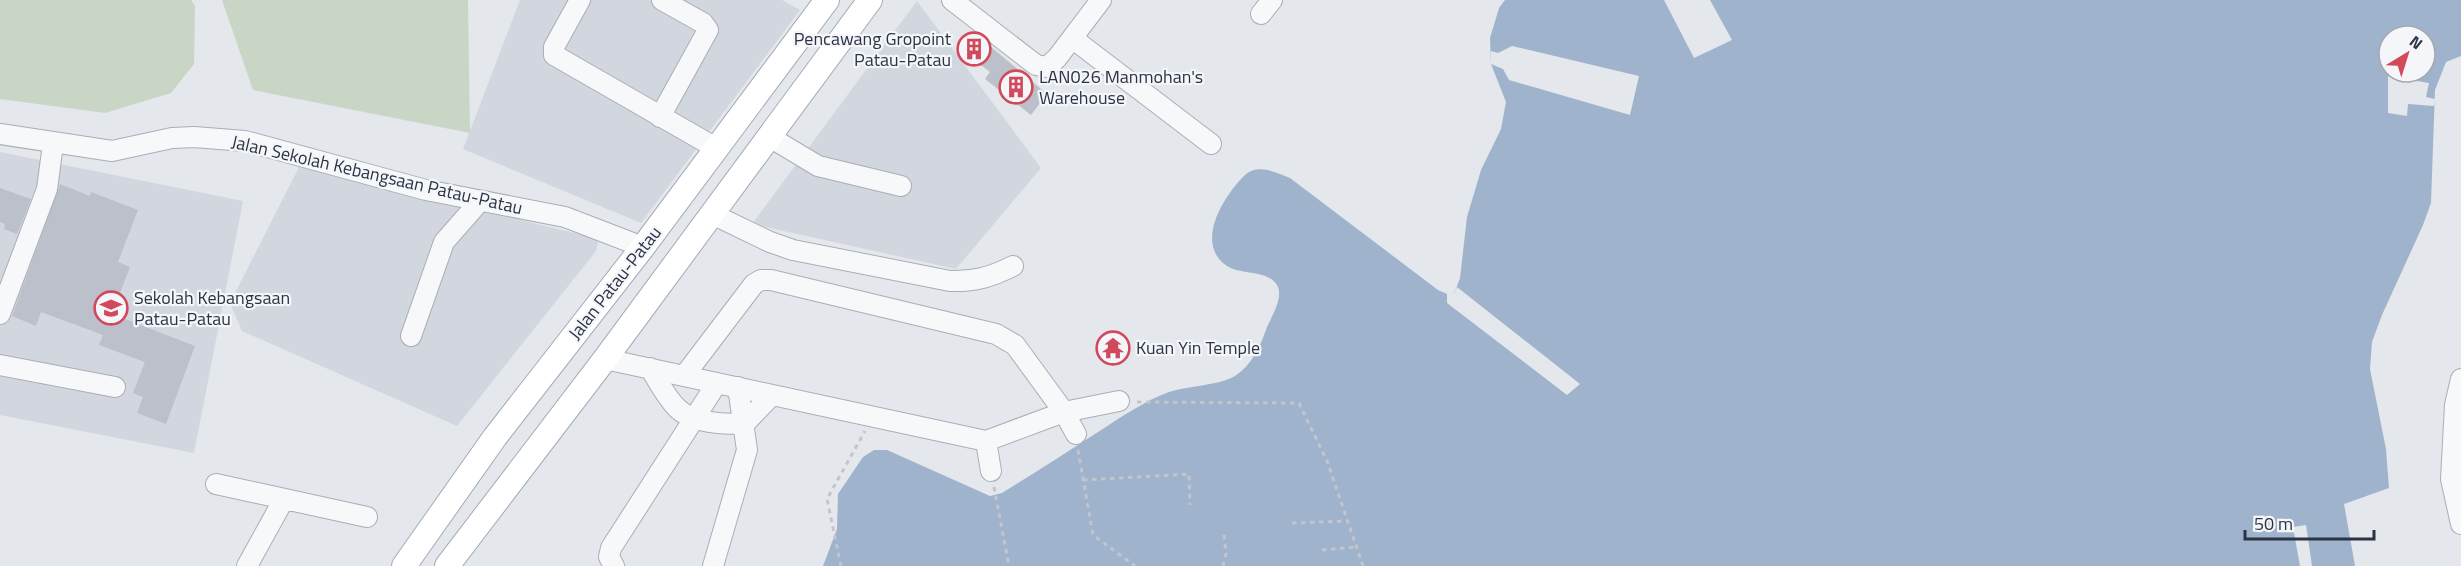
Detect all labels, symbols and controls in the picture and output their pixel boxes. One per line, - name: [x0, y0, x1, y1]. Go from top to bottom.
- north arrow: [2377, 24, 2437, 84]
- place label: Pencawang Gropoint Patau-Patau: [794, 25, 952, 73]
- text: N: [2404, 29, 2428, 55]
- building icon: Pencawang Gropoint Patau-Patau: [956, 31, 992, 67]
- place label: LAN026 Manmohan's Warehouse: [1039, 63, 1203, 111]
- building icon: LAN026 Manmohan's Warehouse: [998, 69, 1034, 105]
- street label: Jalan Sekolah Kebangsaan Patau-Patau: [229, 128, 525, 221]
- street label: Jalan Patau-Patau: [562, 220, 668, 345]
- place label: Sekolah Kebangsaan Patau-Patau: [134, 284, 290, 332]
- school or university icon: Sekolah Kebangsaan Patau-Patau: [93, 290, 129, 326]
- temple icon: Kuan Yin Temple: [1095, 330, 1131, 366]
- place label: Kuan Yin Temple: [1136, 334, 1260, 361]
- scale bar: [2245, 503, 2374, 541]
- text: 50 m: [2254, 510, 2293, 537]

